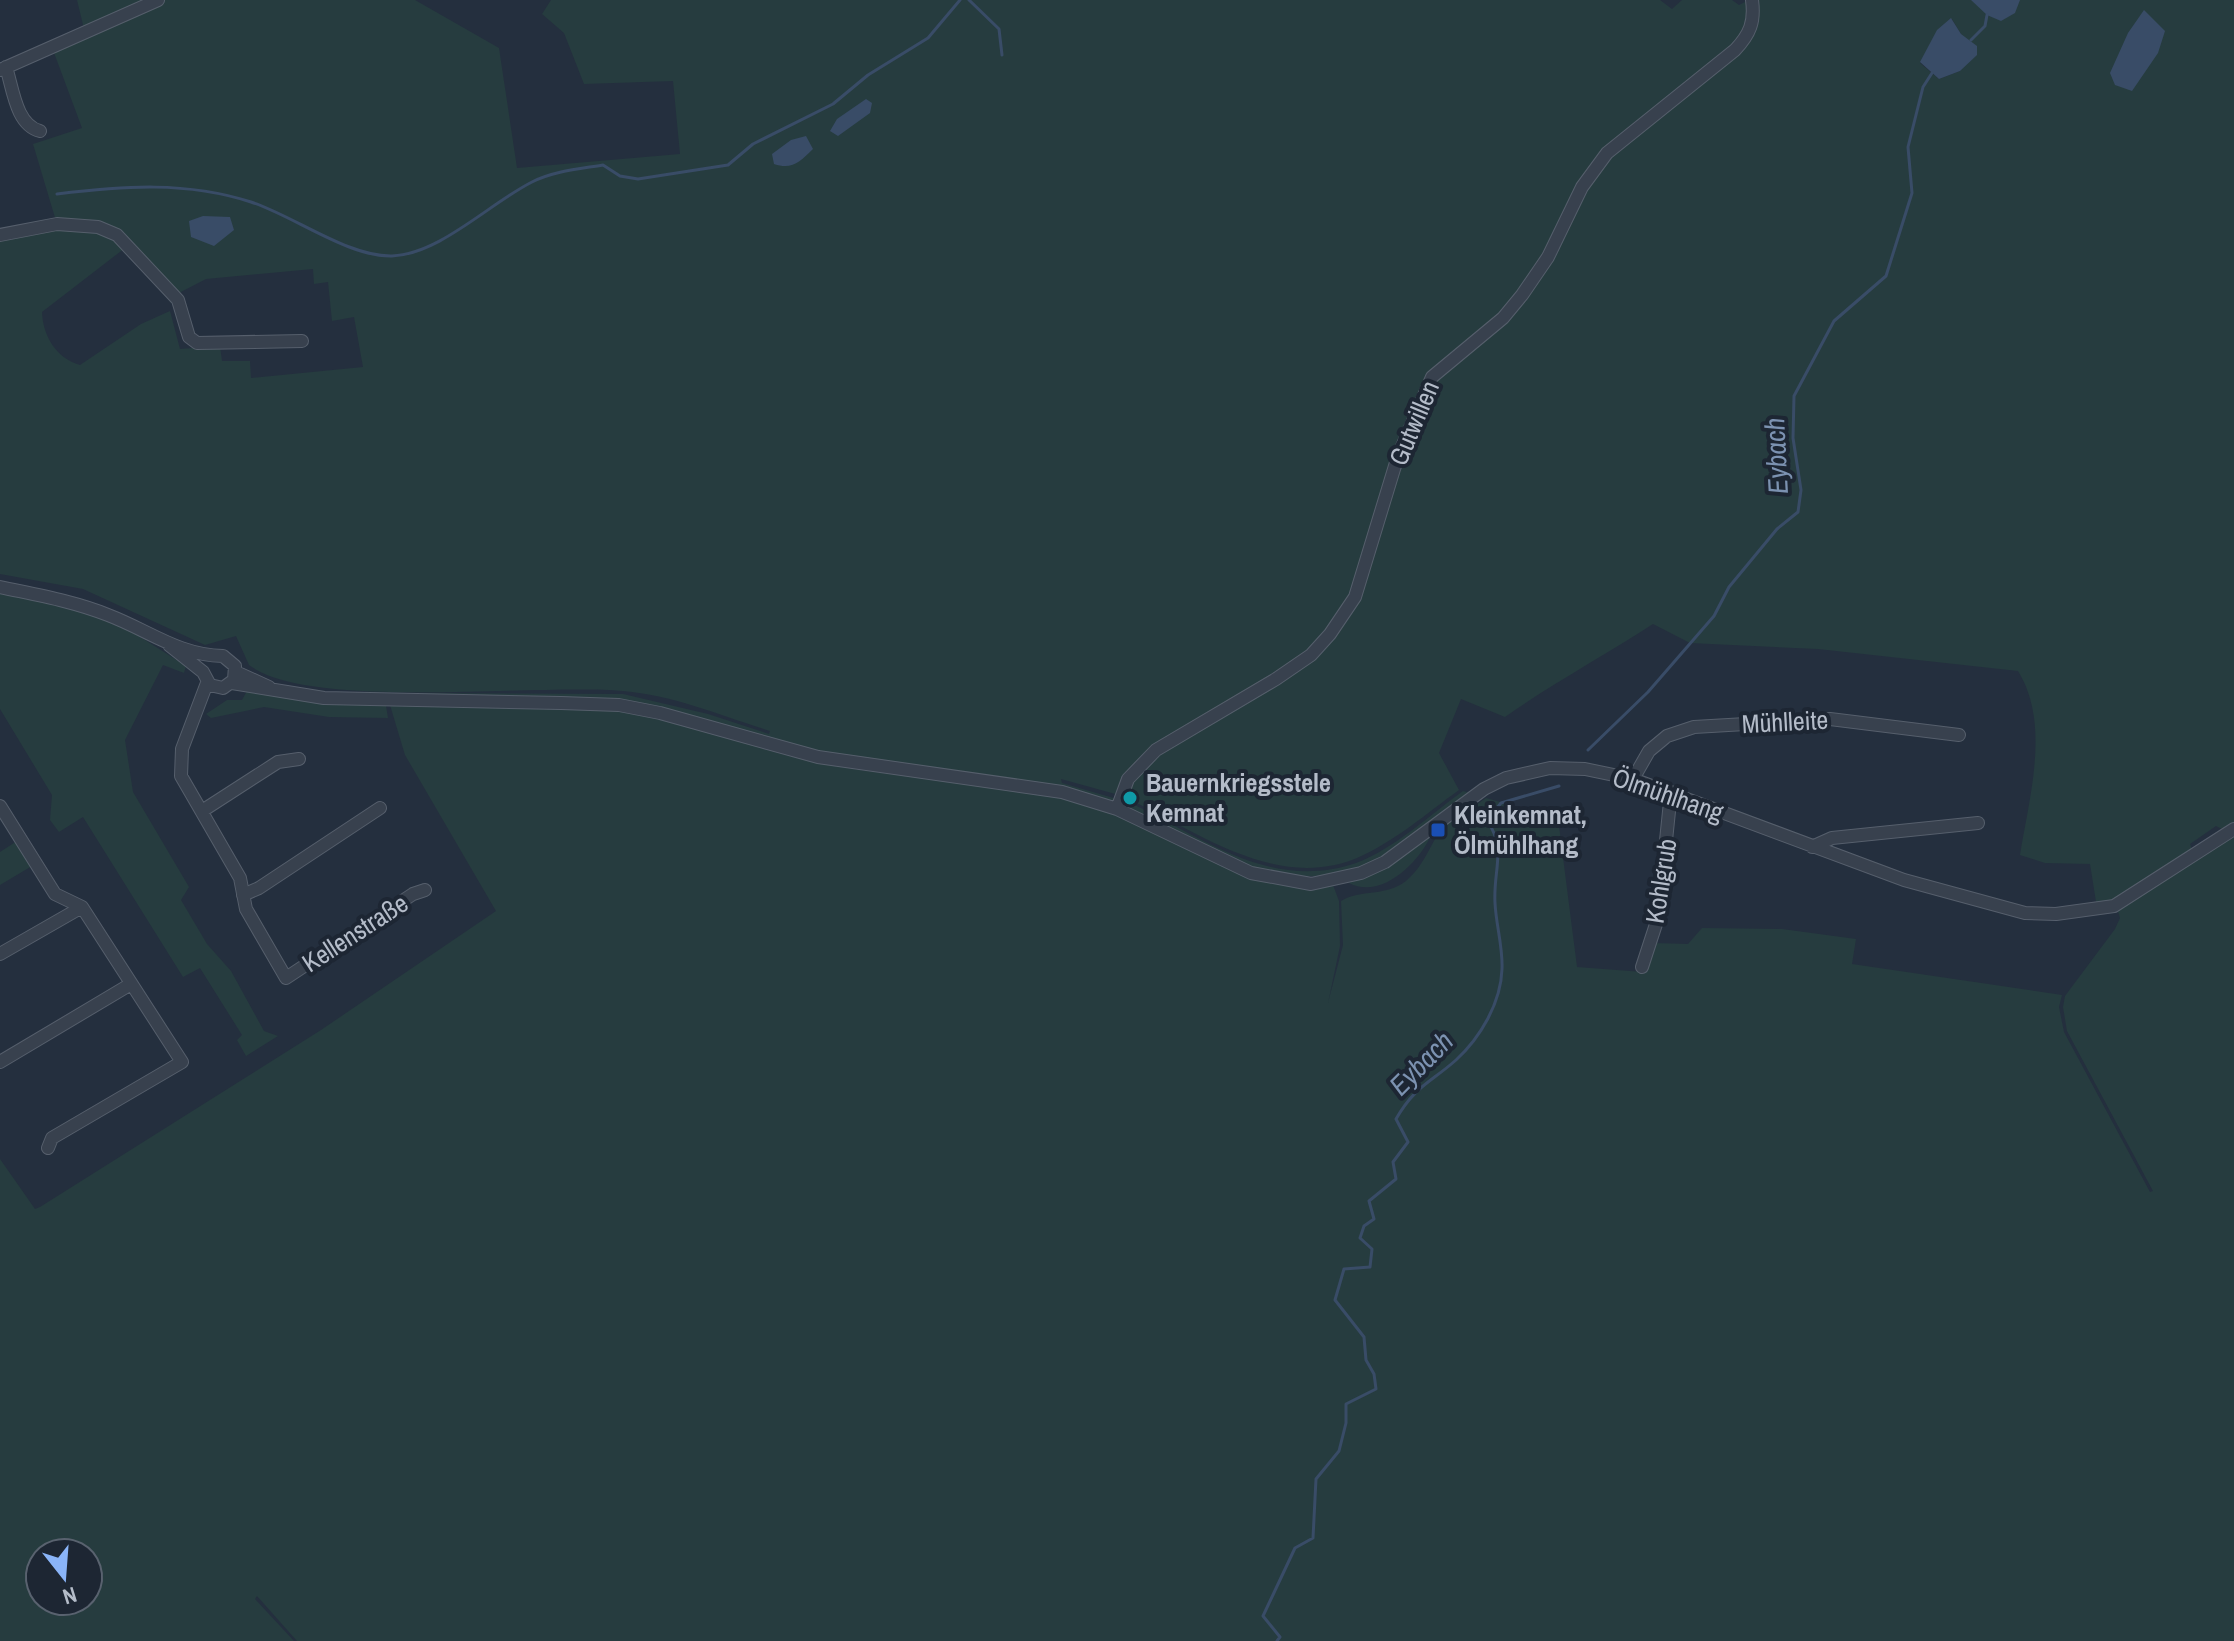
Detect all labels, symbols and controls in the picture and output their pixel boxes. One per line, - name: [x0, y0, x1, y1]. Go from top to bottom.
- street label: Gutwillen: [1380, 375, 1447, 471]
- water label: Eybach: [1755, 417, 1797, 495]
- street label: Mühlleite: [1741, 702, 1829, 741]
- street label: Ölmühlhang: [1608, 759, 1728, 830]
- place label: Bauernkriegsstele Kemnat: [1146, 765, 1331, 830]
- marker: Bauernkriegsstele Kemnat: [1121, 789, 1139, 807]
- place label: Kleinkemnat, Ölmühlhang: [1454, 797, 1587, 862]
- marker: Kleinkemnat, Ölmühlhang: [1429, 821, 1447, 839]
- street label: Kohlgrub: [1637, 836, 1684, 926]
- street label: Kellenstraße: [295, 885, 414, 980]
- water label: Eybach: [1380, 1022, 1462, 1104]
- north arrow: [24, 1537, 104, 1617]
- text: N: [59, 1580, 80, 1612]

